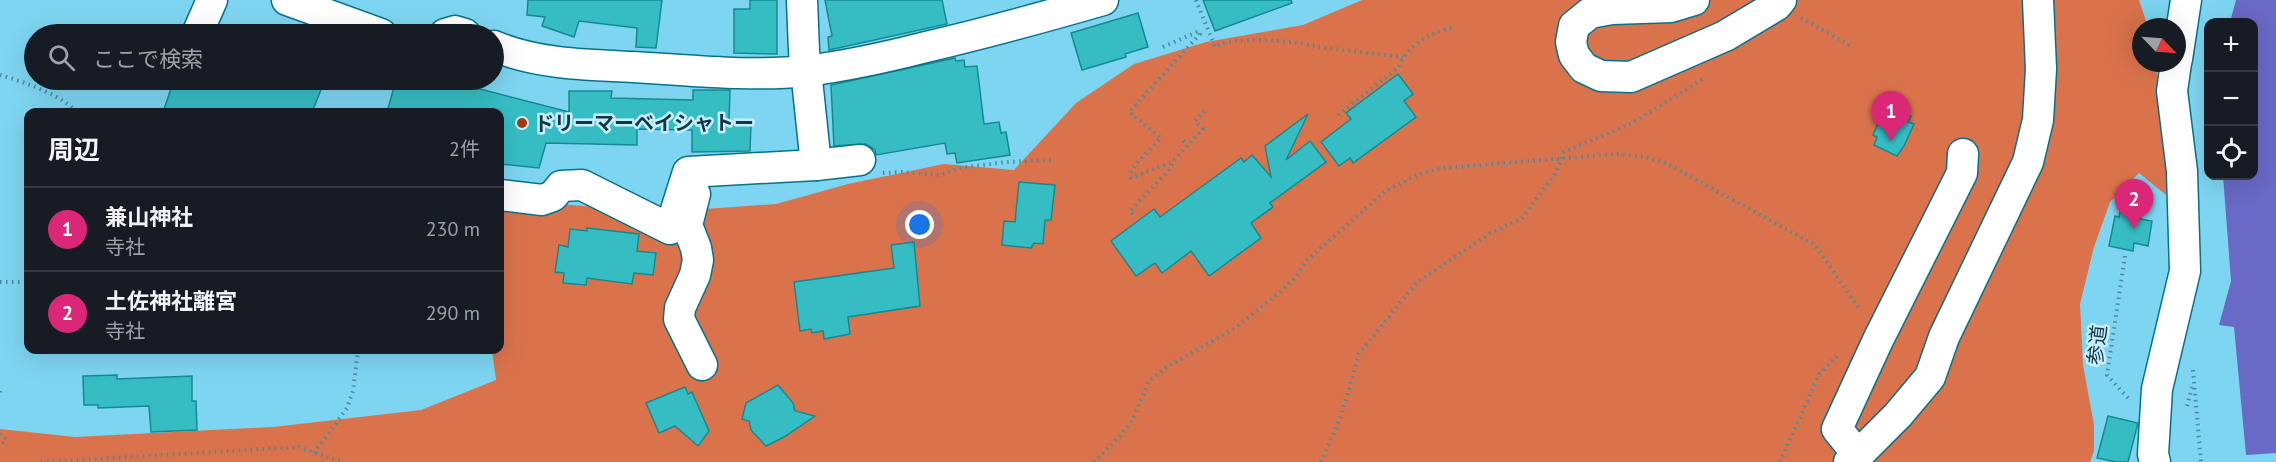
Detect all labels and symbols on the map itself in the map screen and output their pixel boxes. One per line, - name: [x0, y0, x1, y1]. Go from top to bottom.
- north arrow: [2132, 18, 2186, 72]
- pin: 1: [1872, 92, 1910, 141]
- place label: ドリーマーベイシャトー: [534, 110, 754, 136]
- marker: ドリーマーベイシャトー: [515, 116, 529, 130]
- pin: 2: [2114, 180, 2154, 229]
- your location: [905, 210, 934, 239]
- street label: 参道: [2082, 324, 2112, 366]

